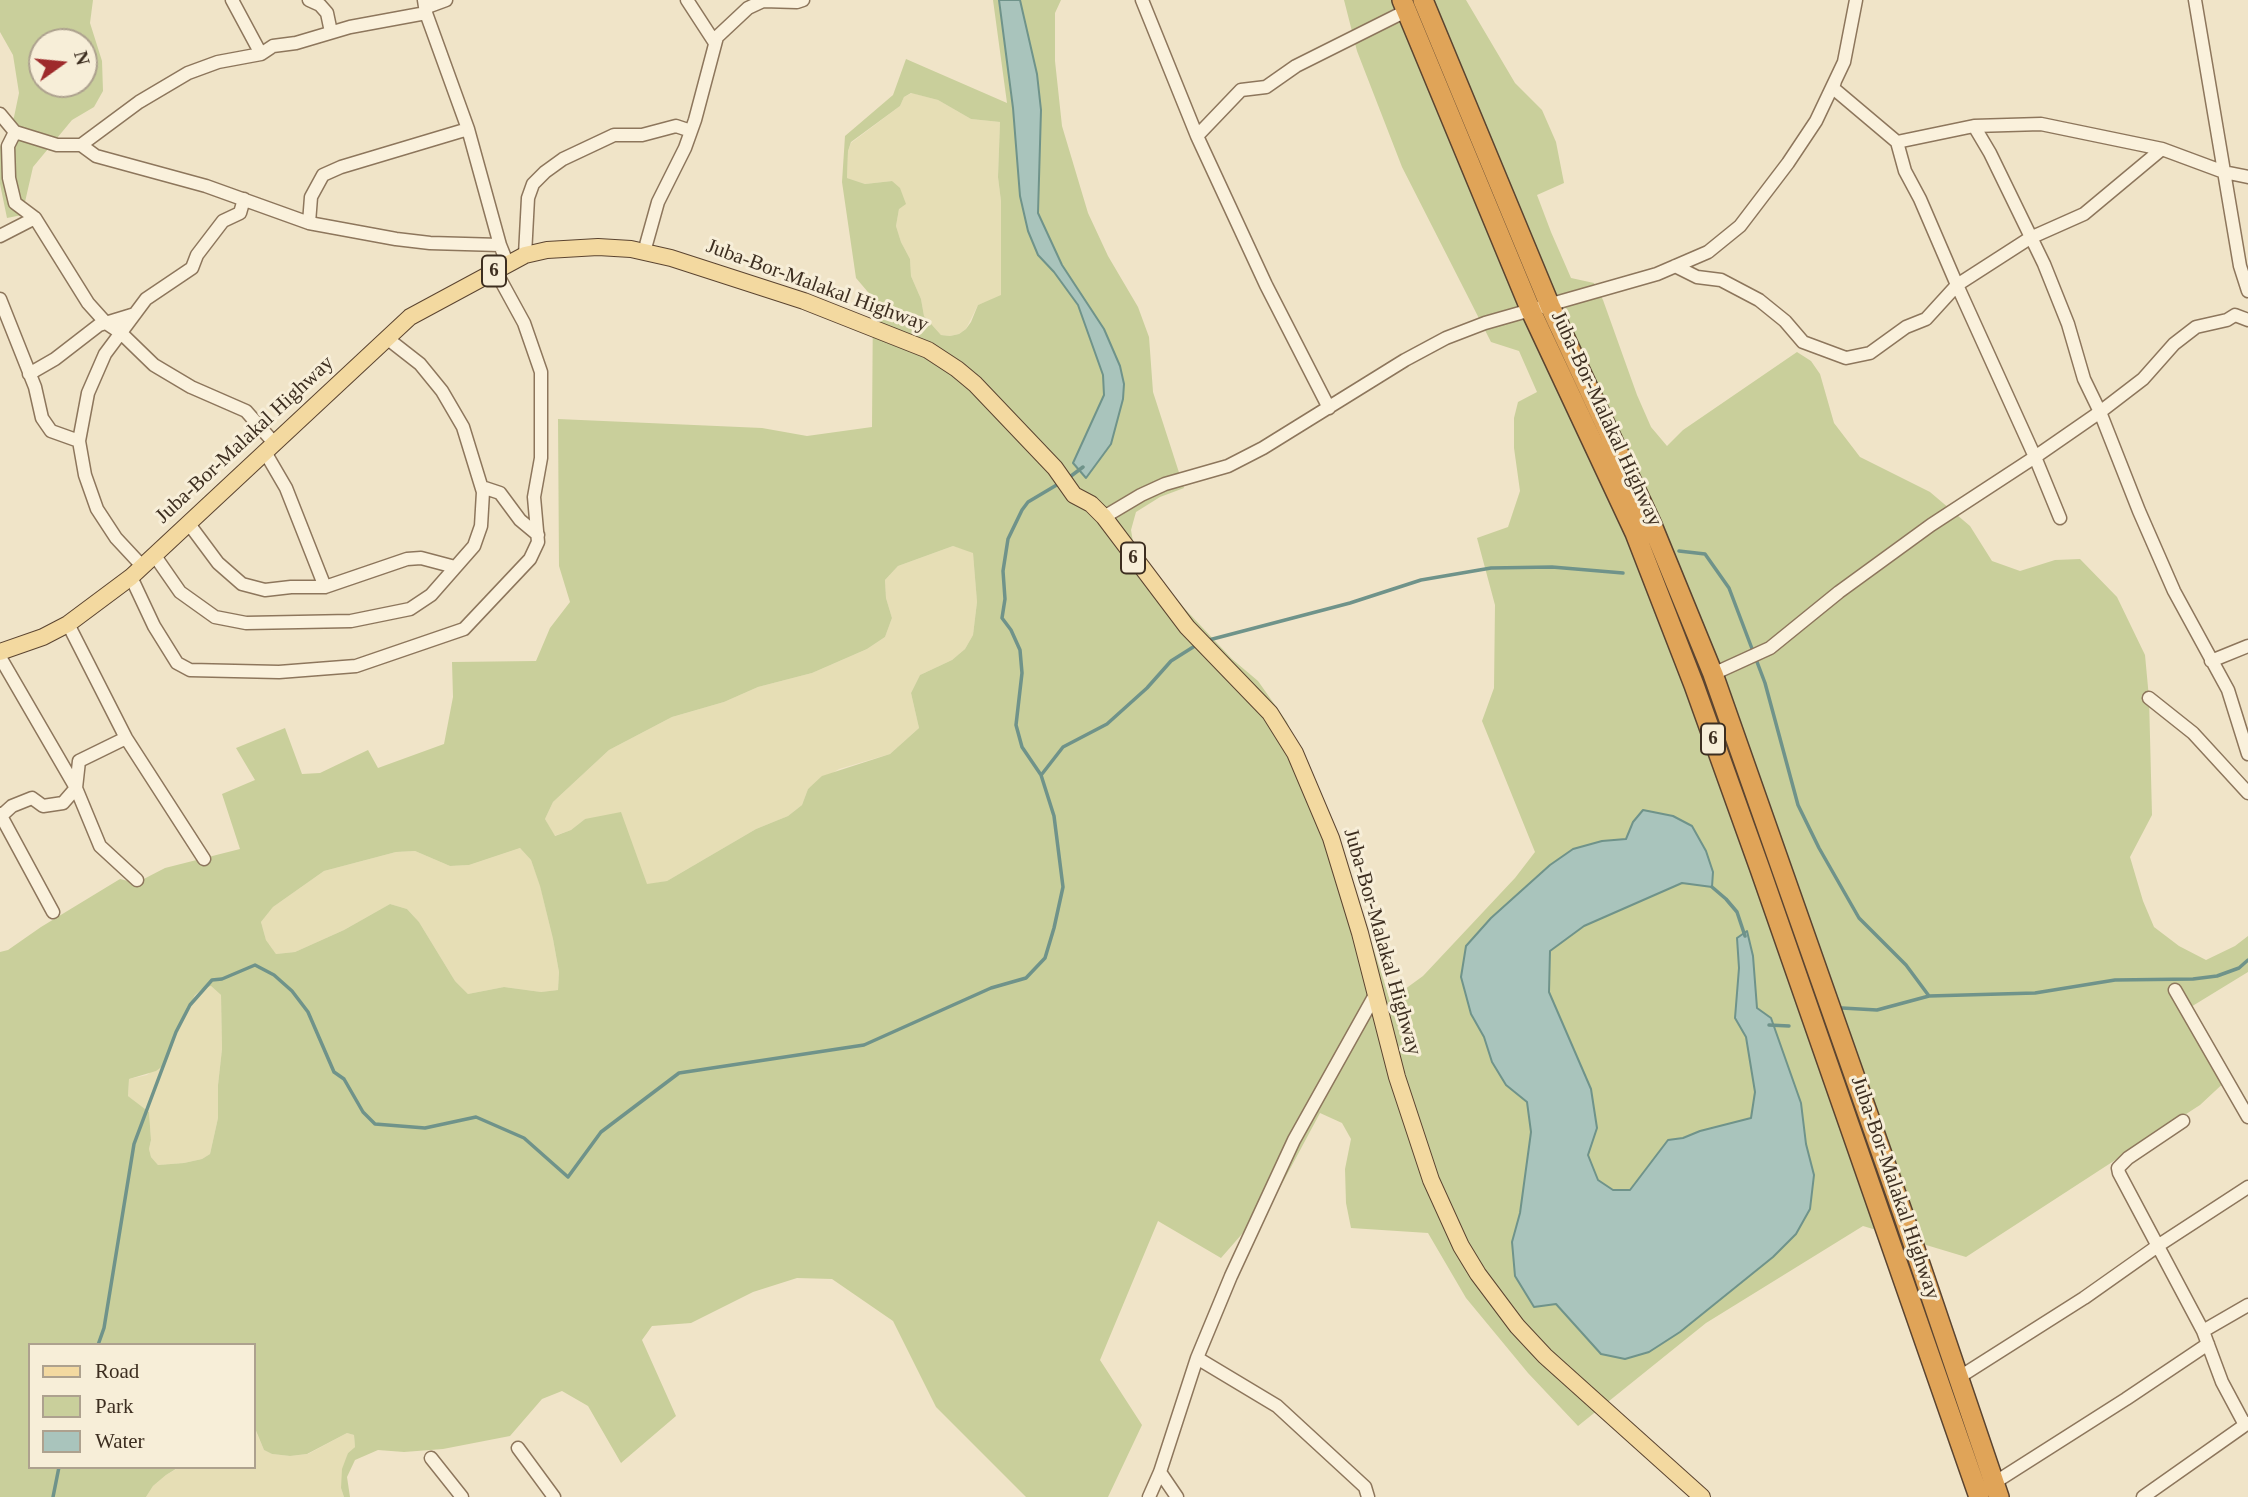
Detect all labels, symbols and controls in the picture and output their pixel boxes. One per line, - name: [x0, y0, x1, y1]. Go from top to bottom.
- north arrow: [28, 28, 98, 98]
- text: N: [70, 49, 94, 67]
- street label: Juba-Bor-Malakal Highway: [702, 234, 932, 338]
- road number: 6: [482, 256, 506, 286]
- street label: Juba-Bor-Malakal Highway: [1545, 307, 1667, 531]
- street label: Juba-Bor-Malakal Highway: [151, 351, 339, 529]
- road number: 6: [1121, 542, 1145, 573]
- road number: 6: [1701, 724, 1725, 754]
- street label: Juba-Bor-Malakal Highway: [1338, 826, 1426, 1058]
- street label: Juba-Bor-Malakal Highway: [1845, 1073, 1945, 1303]
- legend: [28, 1343, 256, 1469]
- text: Road: [95, 1359, 139, 1383]
- text: Park: [95, 1394, 134, 1418]
- text: Water: [95, 1429, 145, 1453]

